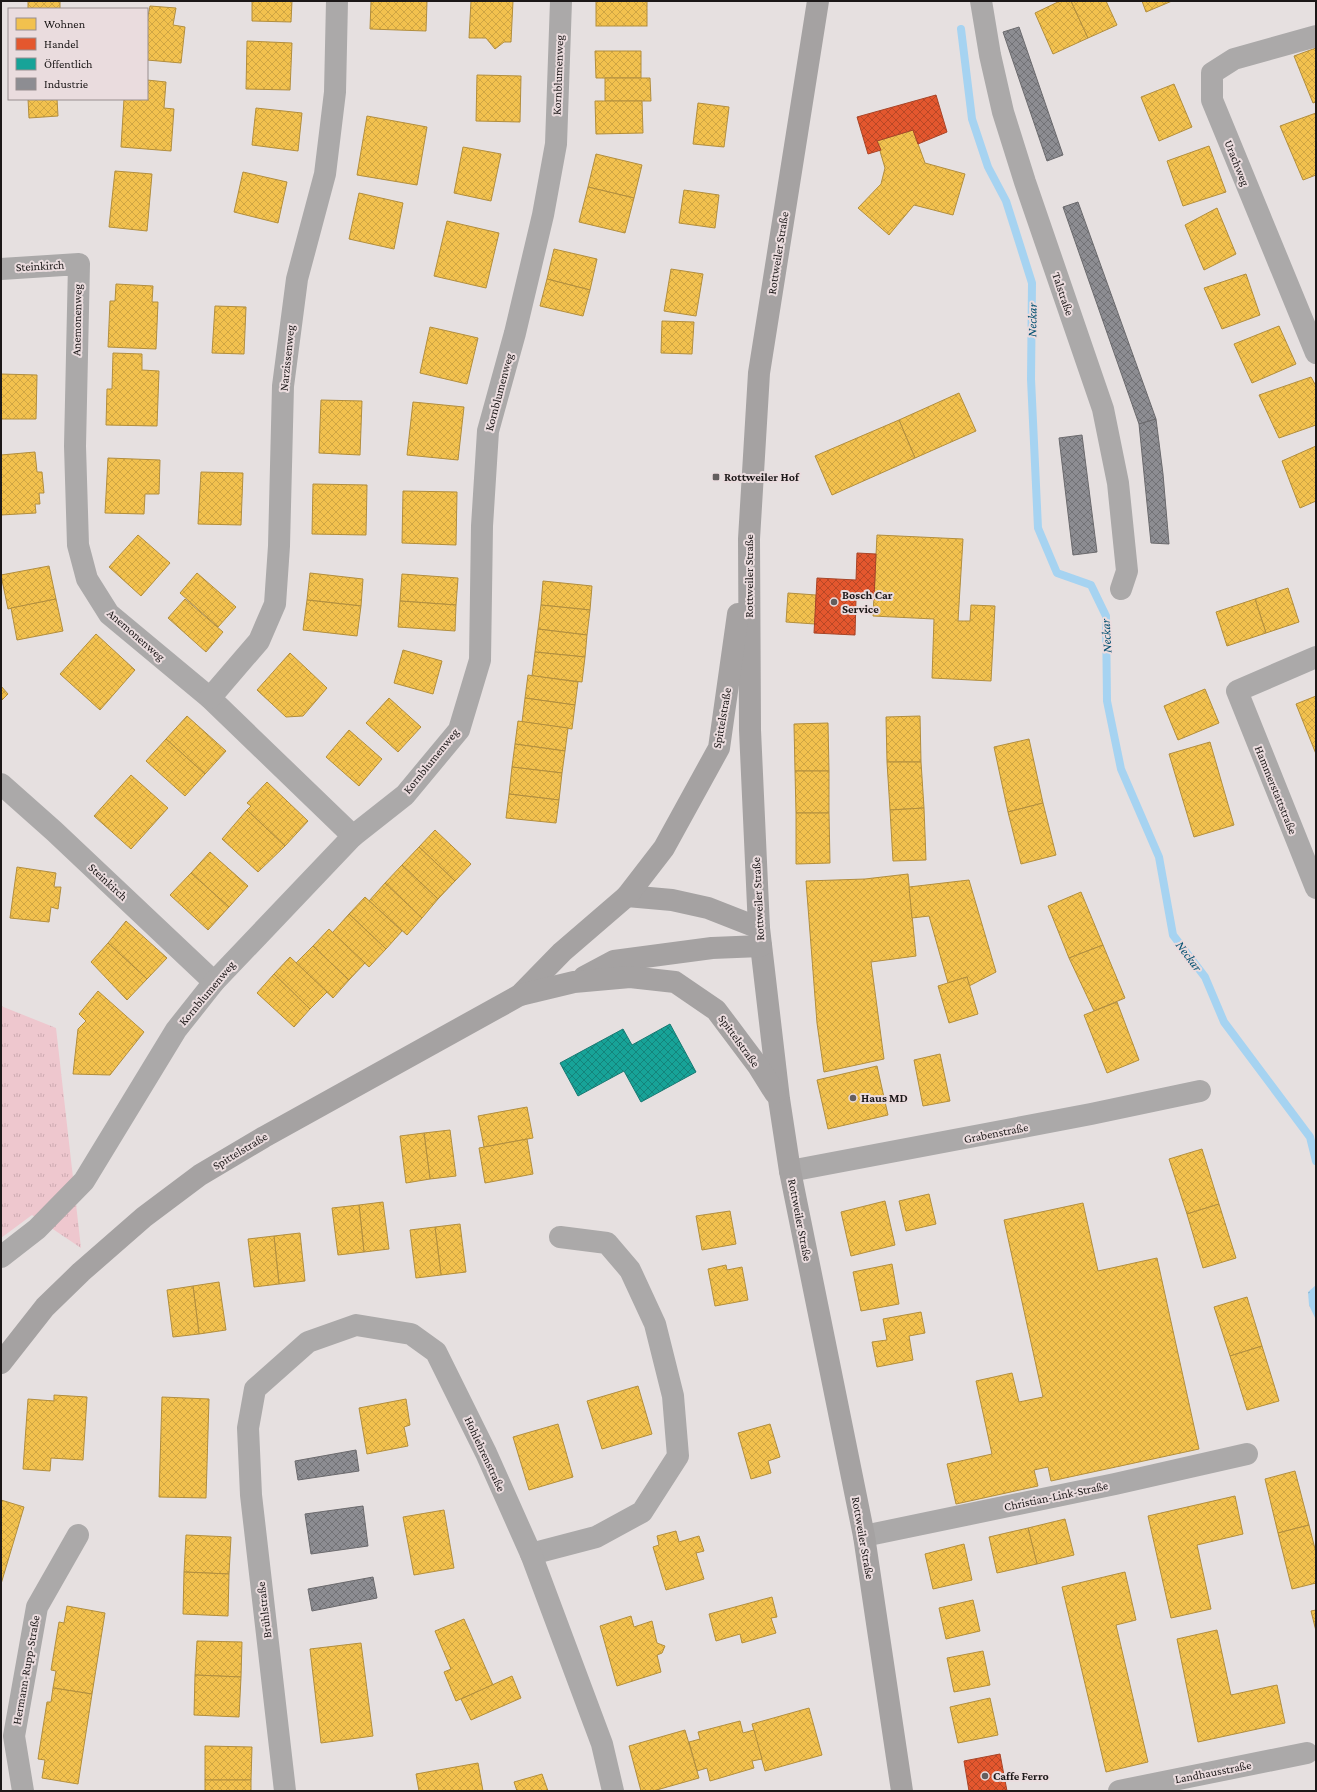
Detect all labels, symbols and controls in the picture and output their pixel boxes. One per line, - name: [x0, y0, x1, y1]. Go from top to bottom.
- legend: [8, 8, 148, 100]
- text: Wohnen: [44, 17, 86, 31]
- street label: Kornblumenweg: [550, 34, 566, 115]
- text: Handel: [44, 37, 79, 51]
- text: Öffentlich: [44, 57, 93, 71]
- text: Industrie: [44, 77, 88, 91]
- street label: Urachweg: [1221, 138, 1253, 188]
- street label: Rottweiler Straße: [765, 211, 791, 295]
- street label: Steinkirch: [15, 258, 65, 274]
- street label: Talstraße: [1049, 270, 1077, 318]
- street label: Anemonenweg: [69, 284, 85, 356]
- water label: Neckar: [1024, 302, 1040, 337]
- street label: Narzissenweg: [277, 324, 297, 392]
- street label: Kornblumenweg: [482, 351, 516, 433]
- place label: Rottweiler Hof: [724, 470, 800, 484]
- marker: Rottweiler Hof: [711, 472, 721, 482]
- street label: Rottweiler Straße: [742, 534, 756, 618]
- place label: Bosch Car Service: [842, 588, 893, 616]
- marker: Bosch Car Service: [829, 597, 839, 607]
- street label: Anemonenweg: [104, 606, 168, 664]
- water label: Neckar: [1098, 618, 1114, 653]
- street label: Spittelstraße: [710, 686, 734, 750]
- street label: Kornblumenweg: [400, 725, 462, 797]
- street label: Hammerstattstraße: [1252, 744, 1300, 836]
- street label: Rottweiler Straße: [749, 857, 767, 941]
- street label: Steinkirch: [85, 860, 131, 904]
- water label: Neckar: [1173, 938, 1206, 975]
- street label: Kornblumenweg: [176, 958, 238, 1028]
- street label: Spittelstraße: [715, 1012, 763, 1070]
- place label: Haus MD: [861, 1091, 908, 1105]
- marker: Haus MD: [848, 1093, 858, 1103]
- street label: Grabenstraße: [963, 1120, 1029, 1146]
- street label: Spittelstraße: [210, 1129, 270, 1173]
- street label: Rottweiler Straße: [785, 1178, 815, 1262]
- street label: Hohlehrenstraße: [462, 1414, 508, 1494]
- street label: Christian-Link-Straße: [1003, 1478, 1109, 1514]
- street label: Rottweiler Straße: [849, 1496, 877, 1580]
- street label: Brühlstraße: [254, 1581, 274, 1639]
- street label: Hermann-Rupp-Straße: [9, 1614, 43, 1726]
- street label: Landhausstraße: [1174, 1758, 1252, 1786]
- place label: Caffe Ferro: [993, 1769, 1049, 1783]
- marker: Caffe Ferro: [980, 1771, 990, 1781]

